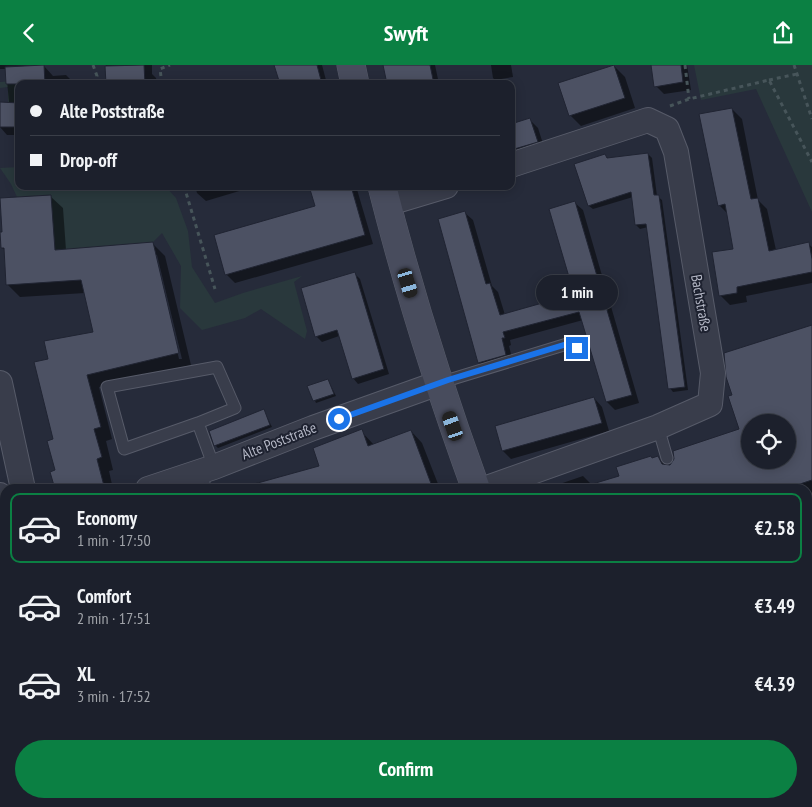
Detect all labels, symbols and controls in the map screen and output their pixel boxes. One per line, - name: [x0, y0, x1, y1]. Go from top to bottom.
- icon: back: [15, 19, 43, 47]
- text: Swyft: [384, 19, 428, 47]
- icon: share: [769, 19, 797, 47]
- text: Alte Poststraße: [60, 99, 165, 123]
- text: Drop-off: [60, 148, 117, 172]
- car: [396, 266, 419, 300]
- street label: Bachstraße: [687, 273, 716, 333]
- callout: 1 min: [536, 275, 618, 311]
- text: 1 min: [561, 282, 593, 302]
- route end: [566, 337, 588, 359]
- route start: [328, 408, 350, 430]
- car: [441, 409, 464, 443]
- map controls: [741, 414, 796, 469]
- button: locate: [741, 414, 796, 469]
- street label: Alte Poststraße: [239, 418, 319, 464]
- icon: car: [17, 506, 62, 551]
- text: Economy: [77, 506, 137, 530]
- text: €2.58: [755, 516, 795, 540]
- text: 1 min · 17:50: [77, 530, 151, 550]
- icon: car: [17, 584, 62, 629]
- text: Comfort: [77, 584, 131, 608]
- text: €3.49: [755, 594, 795, 618]
- text: 2 min · 17:51: [77, 608, 151, 628]
- icon: car: [17, 662, 62, 707]
- text: XL: [77, 662, 95, 686]
- text: €4.39: [755, 672, 795, 696]
- text: 3 min · 17:52: [77, 686, 151, 706]
- button: Confirm: [15, 740, 797, 798]

